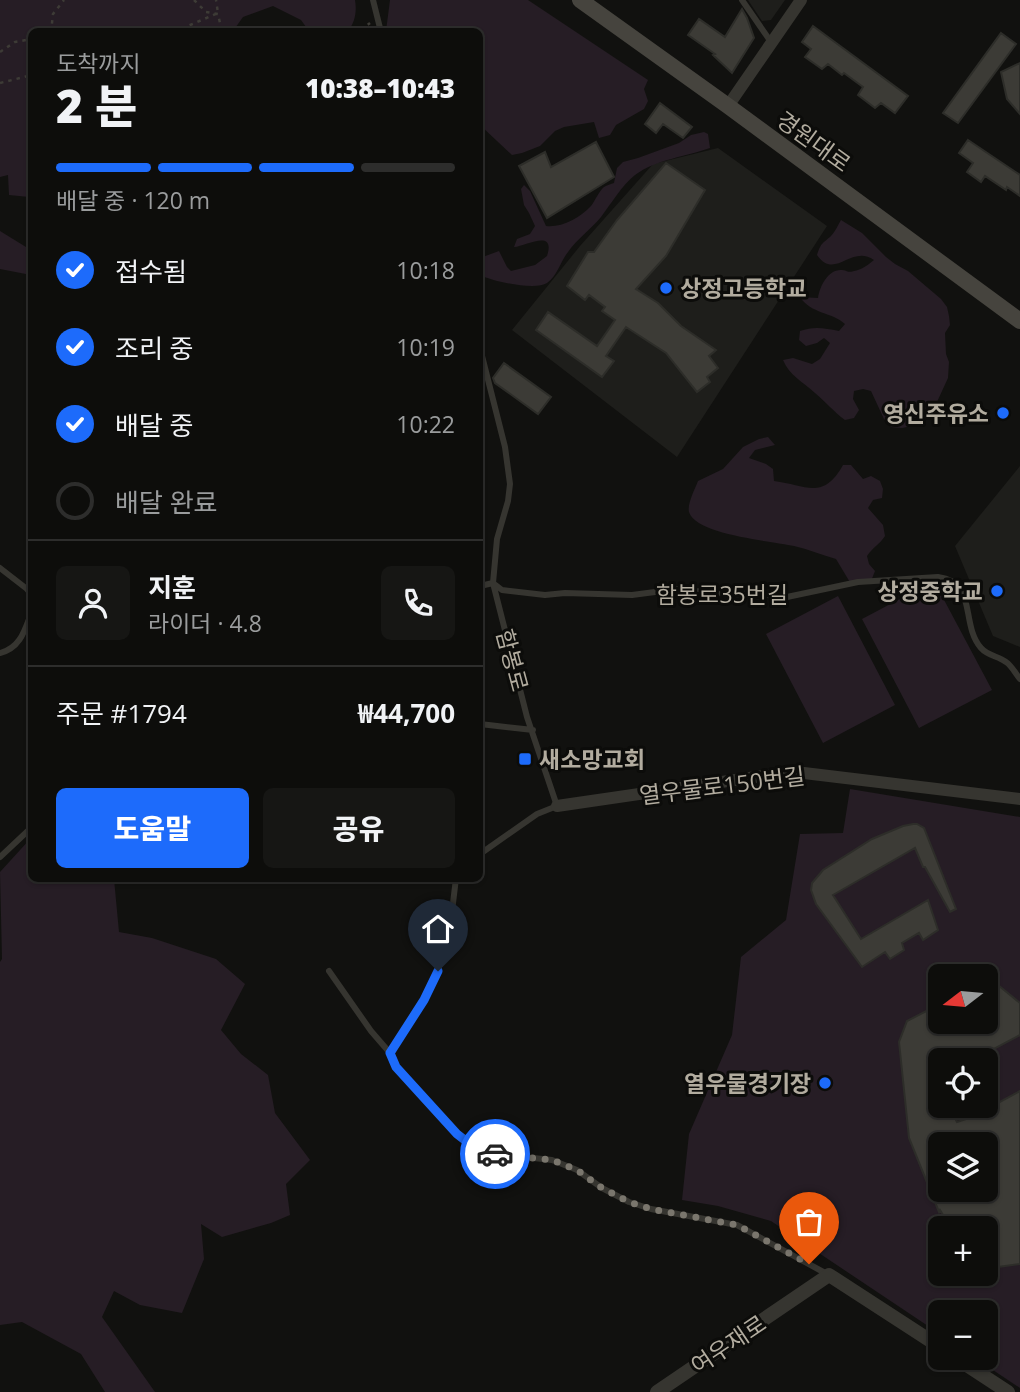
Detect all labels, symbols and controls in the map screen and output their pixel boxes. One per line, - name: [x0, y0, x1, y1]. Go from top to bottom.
- text: 도착까지: [56, 47, 141, 79]
- text: 10:38–10:43: [305, 70, 455, 106]
- text: 2 분: [56, 74, 137, 136]
- street label: 경원대로: [770, 103, 858, 179]
- text: 배달 중 · 120 m: [56, 184, 210, 216]
- icon: check: [56, 251, 94, 289]
- text: 접수됨: [115, 253, 187, 289]
- text: 10:18: [396, 254, 455, 286]
- place label: 상정고등학교: [680, 272, 807, 304]
- marker: 상정고등학교: [658, 280, 674, 296]
- icon: check: [56, 328, 94, 366]
- text: 조리 중: [115, 330, 194, 366]
- text: 10:19: [396, 331, 455, 363]
- place label: 영신주유소: [883, 397, 989, 429]
- icon: check: [56, 405, 94, 443]
- marker: 영신주유소: [995, 405, 1011, 421]
- text: 배달 중: [115, 407, 194, 443]
- text: 10:22: [396, 408, 455, 440]
- text: 배달 완료: [115, 484, 217, 520]
- button: person: [56, 566, 130, 640]
- button: phone: [381, 566, 455, 640]
- text: 지훈: [148, 569, 196, 605]
- place label: 상정중학교: [877, 575, 983, 607]
- street label: 함봉로35번길: [656, 578, 788, 610]
- marker: 상정중학교: [989, 583, 1005, 599]
- text: 라이더 · 4.8: [148, 607, 262, 639]
- street label: 함봉로: [489, 625, 537, 695]
- text: 주문 #1794: [56, 695, 187, 731]
- text: ₩44,700: [358, 695, 455, 731]
- place label: 새소망교회: [539, 743, 645, 775]
- marker: 새소망교회: [517, 751, 533, 767]
- street label: 열우물로150번길: [637, 759, 807, 811]
- button: 도움말: [56, 788, 249, 868]
- button: 공유: [263, 788, 455, 868]
- pin: [408, 899, 468, 971]
- icon: home: [419, 910, 457, 948]
- north arrow: [928, 964, 998, 1034]
- map controls: [928, 964, 998, 1370]
- button: locate: [928, 1048, 998, 1118]
- place label: 열우물경기장: [684, 1067, 811, 1099]
- marker: 열우물경기장: [817, 1075, 833, 1091]
- courier: [460, 1119, 530, 1189]
- button: layers: [928, 1132, 998, 1202]
- icon: car: [476, 1135, 514, 1173]
- pin: [779, 1192, 839, 1264]
- icon: bag: [790, 1203, 828, 1241]
- button: +: [928, 1216, 998, 1286]
- button: −: [928, 1300, 998, 1370]
- street label: 여우재로: [684, 1307, 772, 1381]

